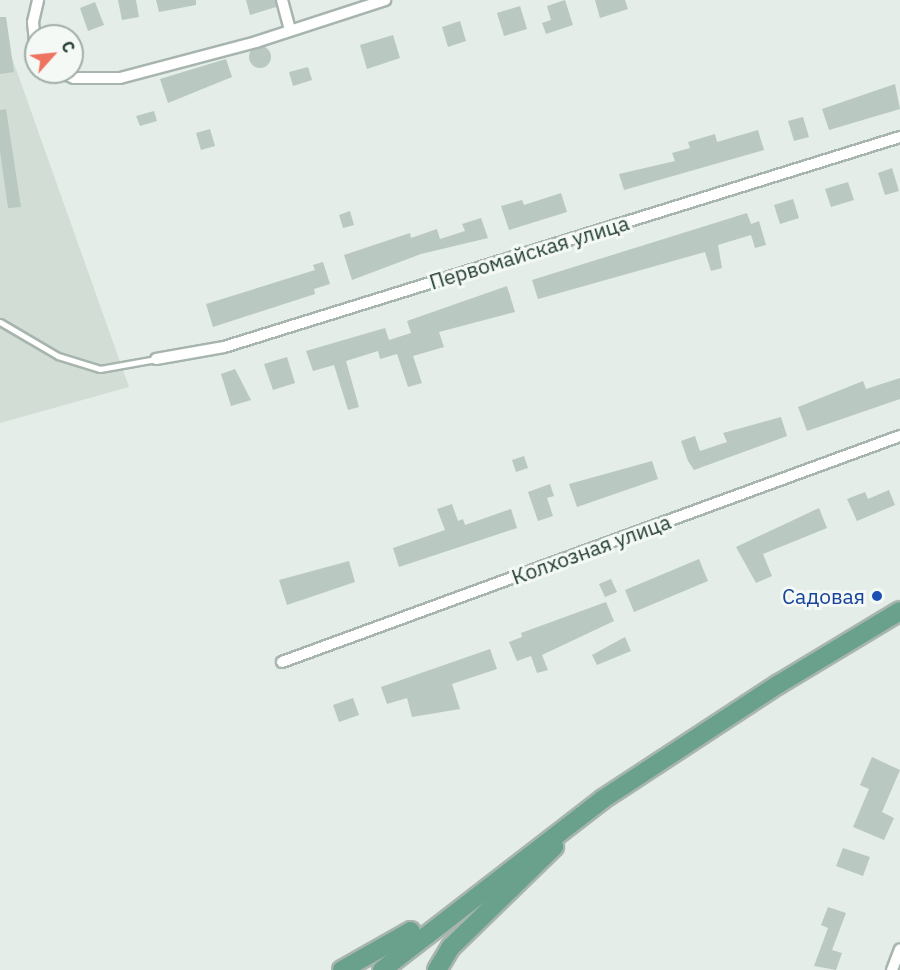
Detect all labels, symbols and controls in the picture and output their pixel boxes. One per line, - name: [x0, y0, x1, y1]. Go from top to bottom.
- north arrow: [24, 24, 84, 84]
- text: С: [57, 38, 80, 56]
- street label: Первомайская улица: [426, 210, 632, 294]
- street label: Колхозная улица: [508, 509, 674, 589]
- place label: Садовая: [782, 583, 865, 609]
- marker: Садовая: [870, 589, 884, 603]

